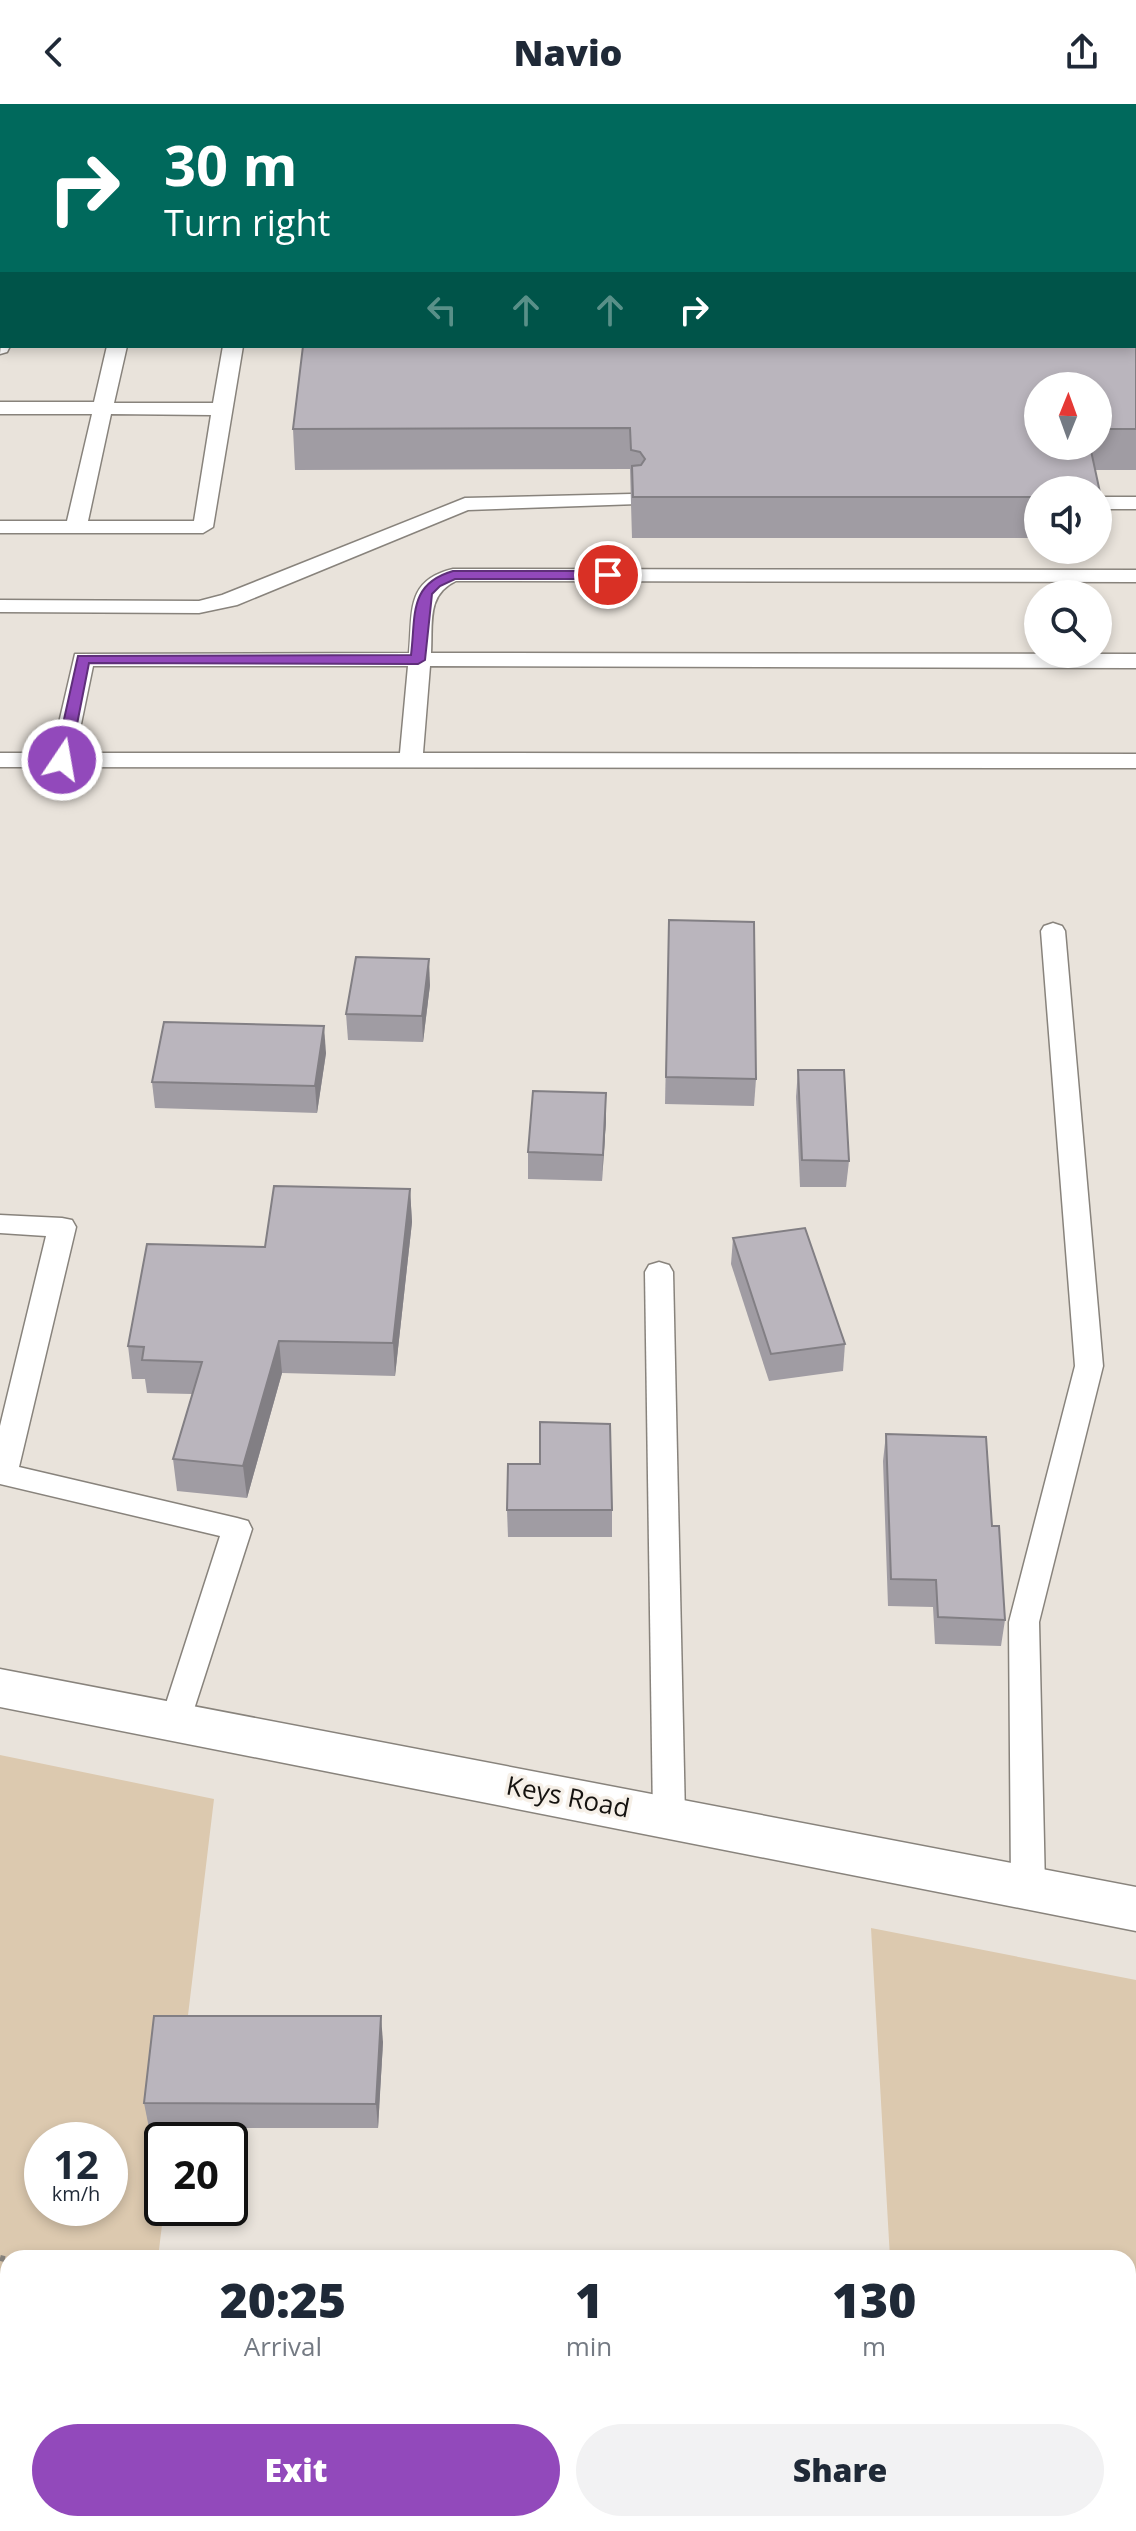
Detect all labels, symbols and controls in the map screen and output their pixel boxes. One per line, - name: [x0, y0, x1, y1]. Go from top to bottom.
- text: Navio: [513, 28, 623, 77]
- icon: back: [32, 30, 76, 74]
- icon: share: [1060, 30, 1104, 74]
- text: 30 m: [164, 126, 298, 202]
- icon: right: [32, 136, 136, 240]
- text: Turn right: [164, 198, 330, 247]
- icon: left: [420, 288, 464, 332]
- icon: ahead: [504, 288, 548, 332]
- icon: ahead: [588, 288, 632, 332]
- icon: right: [672, 288, 716, 332]
- north arrow: [1024, 372, 1112, 460]
- map controls: [1024, 372, 1112, 668]
- button: sound: [1024, 476, 1112, 564]
- pin: [574, 541, 642, 609]
- icon: arrive: [586, 553, 630, 597]
- button: search: [1024, 580, 1112, 668]
- position arrow: [20, 718, 104, 802]
- street label: Keys Road: [504, 1766, 633, 1826]
- speed limit sign: 20: [144, 2122, 248, 2226]
- text: 12: [53, 2136, 99, 2191]
- text: km/h: [52, 2180, 100, 2207]
- text: 20:25: [220, 2267, 346, 2332]
- text: 1: [575, 2267, 603, 2332]
- text: 130: [832, 2267, 916, 2332]
- text: Arrival: [244, 2328, 322, 2364]
- text: min: [566, 2328, 612, 2364]
- text: m: [862, 2328, 886, 2364]
- button: Exit: [32, 2424, 560, 2516]
- button: Share: [576, 2424, 1104, 2516]

